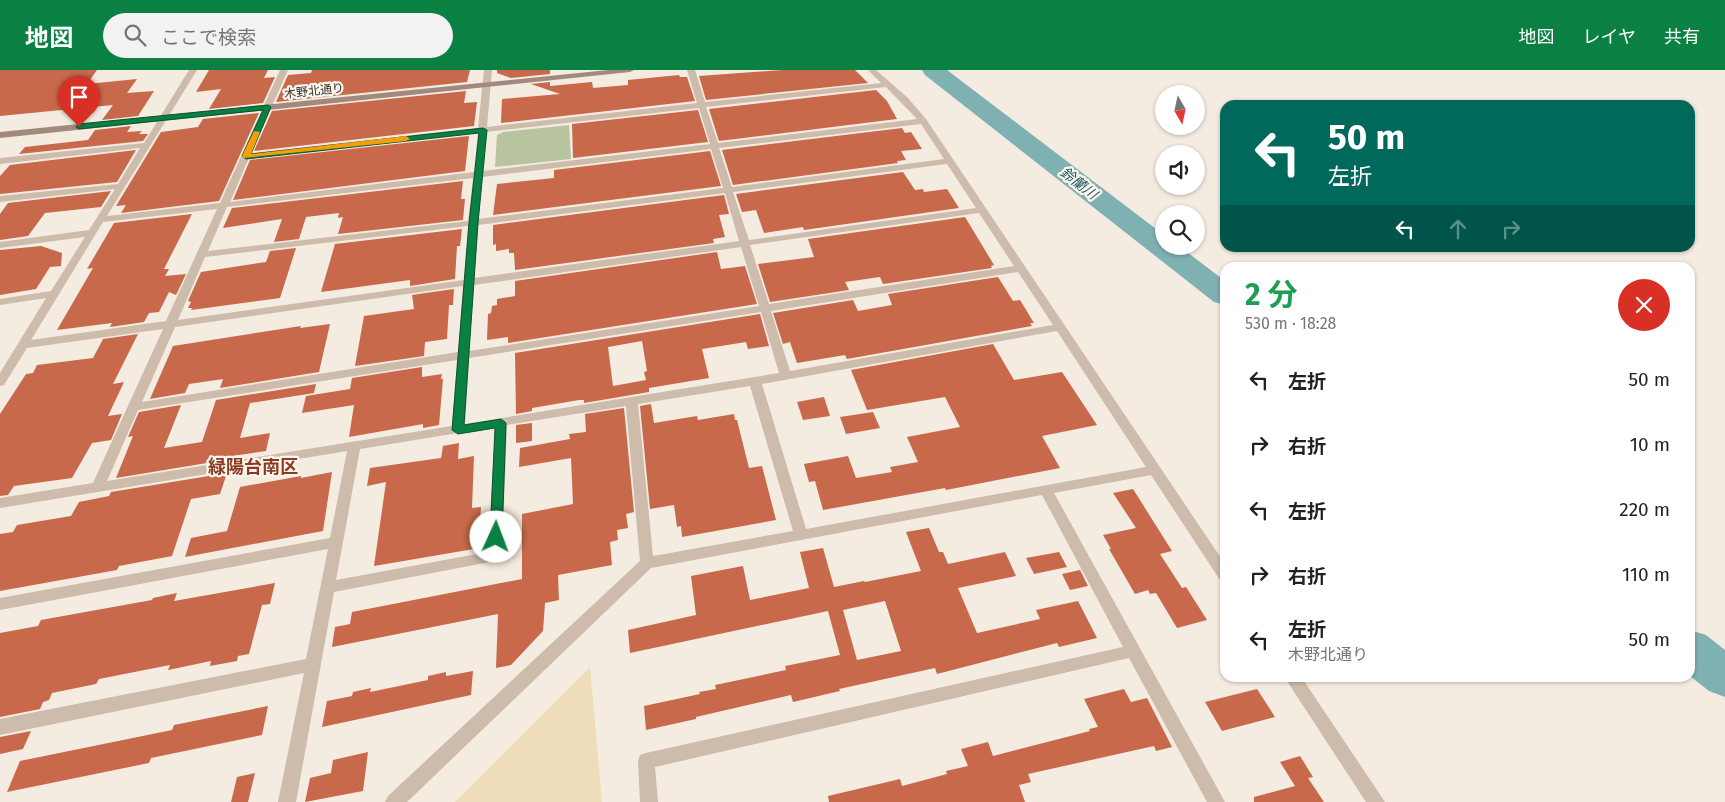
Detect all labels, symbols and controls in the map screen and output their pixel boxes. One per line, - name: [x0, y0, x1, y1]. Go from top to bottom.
- search box: [103, 13, 453, 58]
- icon: search: [121, 21, 149, 49]
- text: 地図: [25, 24, 73, 52]
- text: ここで検索: [161, 26, 256, 49]
- text: 地図: [1519, 26, 1555, 48]
- text: レイヤ: [1583, 26, 1636, 48]
- text: 共有: [1664, 26, 1700, 48]
- pin: [58, 76, 100, 127]
- street label: 木野北通り: [283, 81, 345, 101]
- icon: arrive: [65, 83, 93, 111]
- north arrow: [1155, 85, 1205, 135]
- map controls: [1155, 85, 1205, 255]
- text: 50 m: [1328, 116, 1405, 158]
- icon: left: [1245, 120, 1310, 185]
- button: sound: [1155, 145, 1205, 195]
- text: 左折: [1328, 163, 1372, 190]
- water label: 鈴蘭川: [1057, 164, 1102, 204]
- button: search: [1155, 205, 1205, 255]
- icon: left: [1391, 215, 1419, 243]
- icon: ahead: [1444, 215, 1472, 243]
- icon: right: [1497, 215, 1525, 243]
- text: 2 分: [1245, 277, 1298, 313]
- button: close: [1618, 279, 1670, 331]
- text: 530 m · 18:28: [1245, 314, 1336, 333]
- icon: left: [1245, 366, 1273, 394]
- text: 50 m: [1629, 368, 1670, 391]
- text: 左折: [1288, 370, 1326, 393]
- icon: right: [1245, 431, 1273, 459]
- text: 10 m: [1630, 433, 1670, 456]
- text: 右折: [1288, 435, 1326, 458]
- district label: 緑陽台南区: [208, 456, 298, 478]
- icon: left: [1245, 496, 1273, 524]
- text: 220 m: [1619, 498, 1670, 521]
- text: 左折: [1288, 500, 1326, 523]
- position arrow: [469, 510, 521, 562]
- icon: right: [1245, 561, 1273, 589]
- text: 110 m: [1622, 563, 1670, 586]
- text: 右折: [1288, 565, 1326, 588]
- text: 左折: [1288, 618, 1326, 641]
- icon: left: [1245, 626, 1273, 654]
- text: 50 m: [1629, 628, 1670, 651]
- text: 木野北通り: [1288, 645, 1368, 664]

